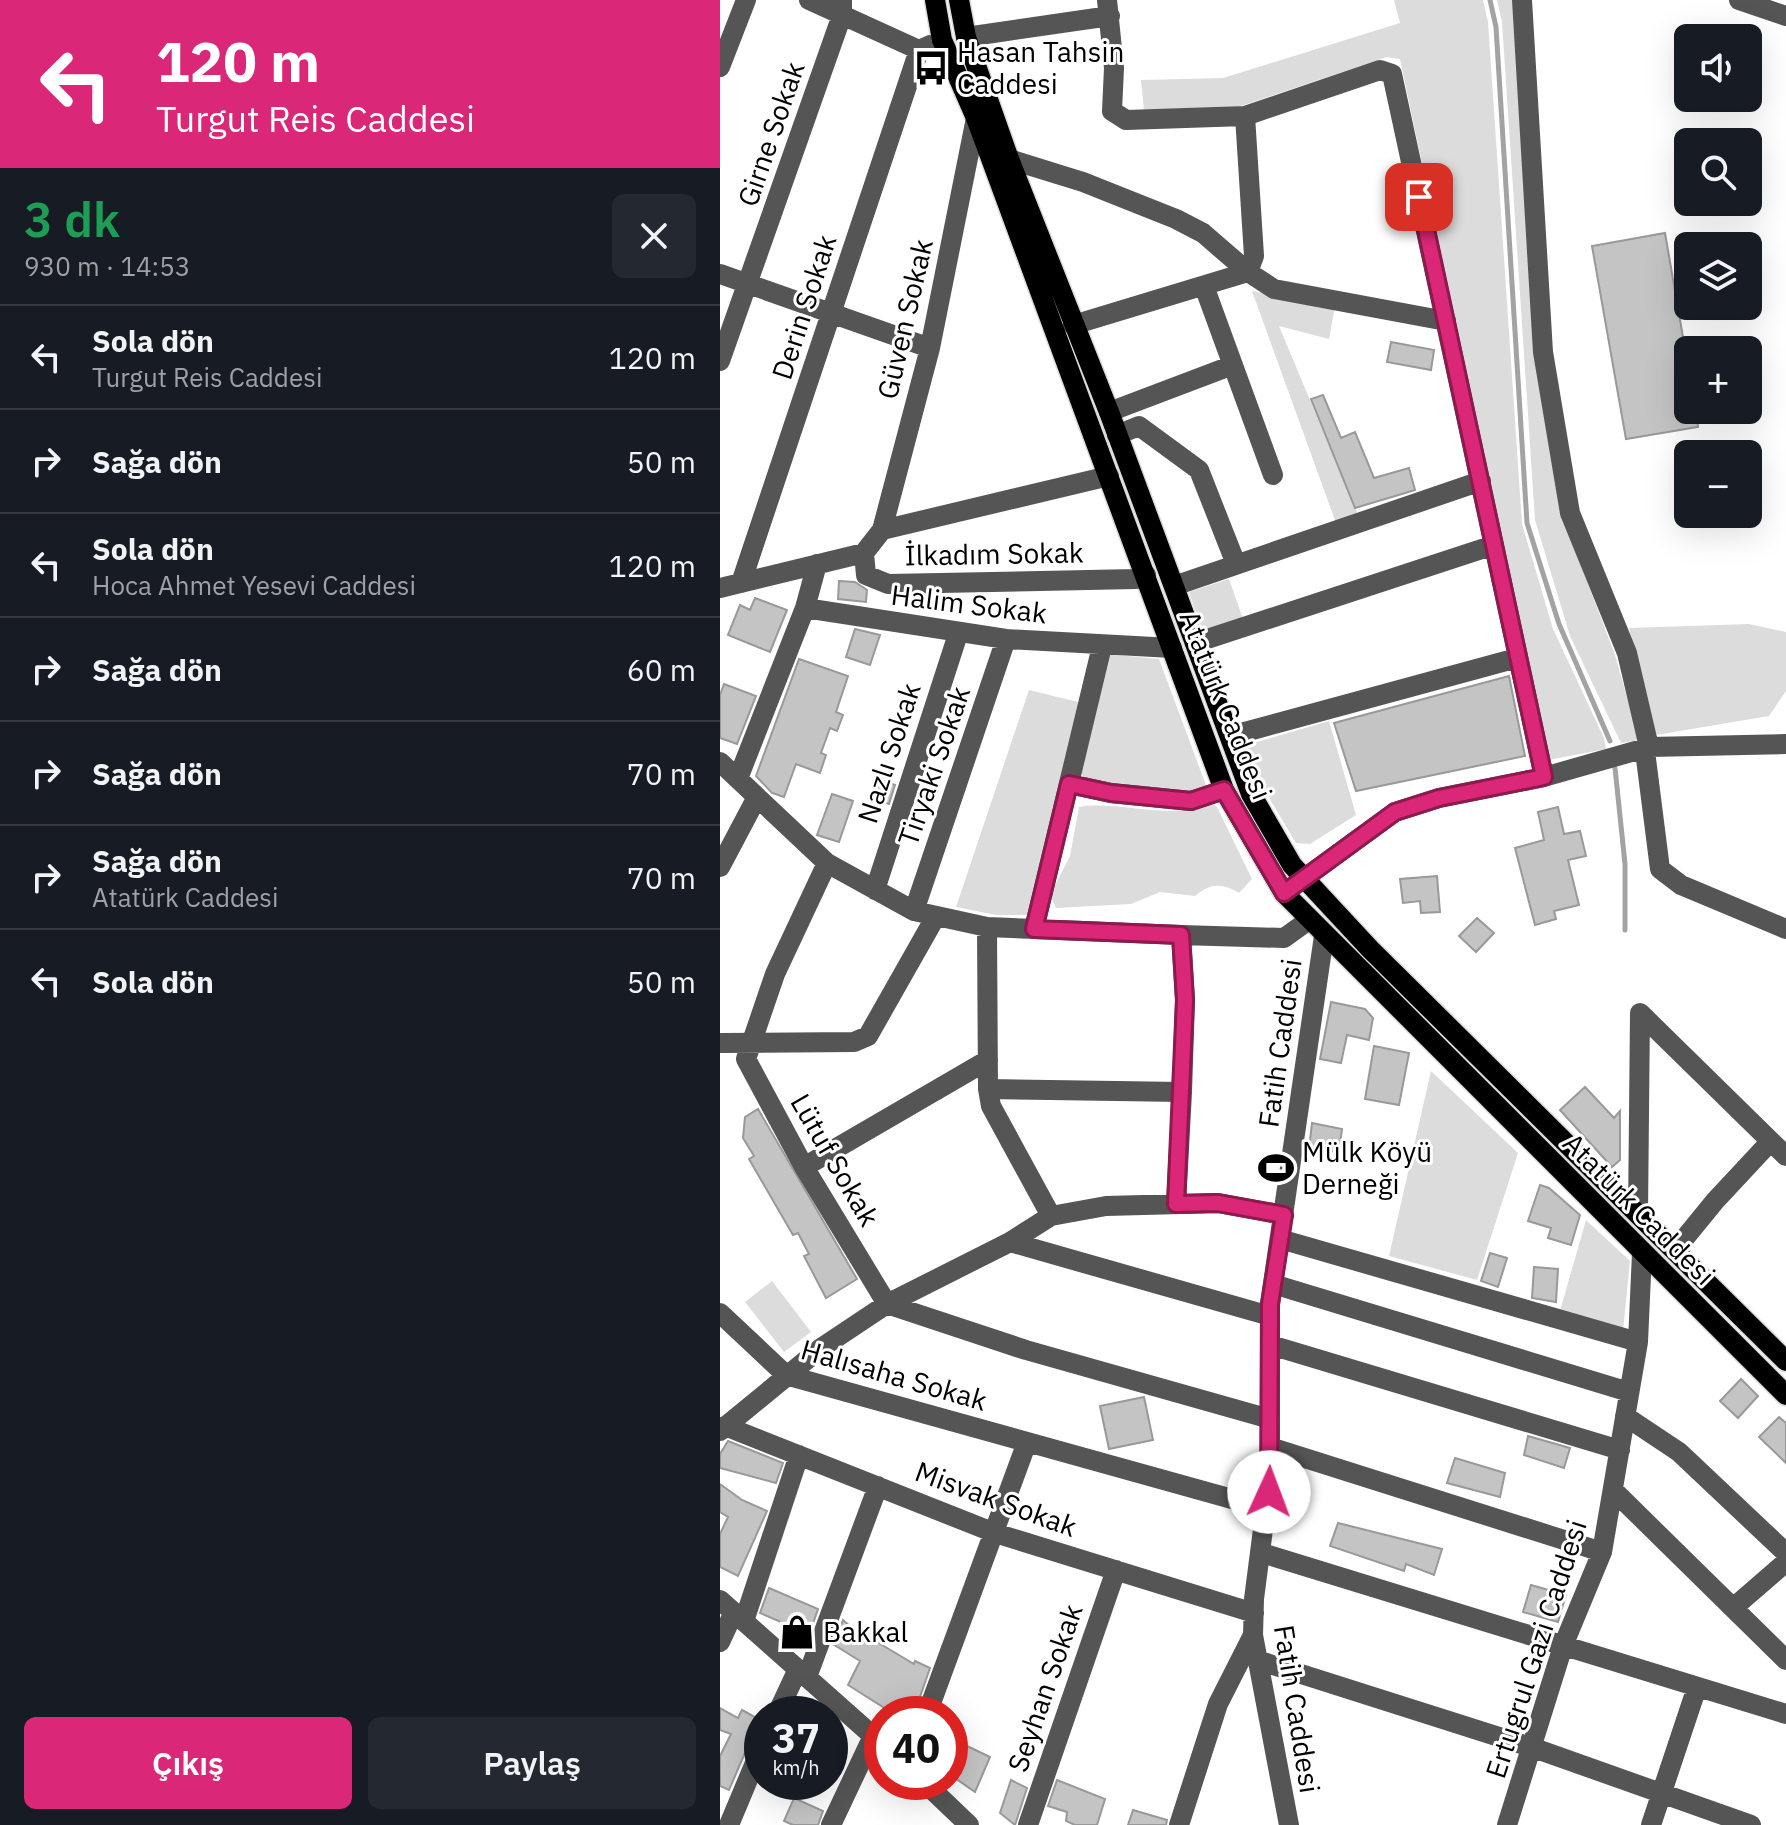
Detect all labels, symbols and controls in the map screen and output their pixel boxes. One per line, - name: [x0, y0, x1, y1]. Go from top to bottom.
- map controls: [1674, 24, 1762, 528]
- button: sound: [1674, 24, 1762, 112]
- text: 120 m: [156, 25, 320, 97]
- icon: left: [24, 32, 128, 136]
- place label: Hasan Tahsin Caddesi: [957, 33, 1124, 102]
- bus stop icon: Hasan Tahsin Caddesi: [912, 49, 950, 87]
- street label: Girne Sokak: [728, 56, 813, 211]
- text: Turgut Reis Caddesi: [156, 95, 475, 142]
- button: search: [1674, 128, 1762, 216]
- pin: [1385, 163, 1453, 231]
- icon: arrive: [1397, 175, 1441, 219]
- text: 3 dk: [24, 188, 120, 250]
- button: close: [612, 194, 696, 278]
- street label: Derin Sokak: [763, 229, 844, 384]
- button: layers: [1674, 232, 1762, 320]
- street label: Güven Sokak: [868, 235, 941, 402]
- text: 930 m · 14:53: [24, 249, 190, 283]
- text: Sola dön: [92, 321, 214, 360]
- icon: left: [24, 335, 68, 379]
- button: +: [1674, 336, 1762, 424]
- text: 120 m: [609, 338, 696, 377]
- text: Turgut Reis Caddesi: [92, 360, 322, 394]
- icon: right: [24, 439, 68, 483]
- button: −: [1674, 440, 1762, 528]
- text: Sağa dön: [92, 442, 222, 481]
- text: 50 m: [627, 442, 696, 481]
- text: Sola dön: [92, 529, 214, 568]
- street label: İlkadım Sokak: [904, 533, 1084, 574]
- icon: left: [24, 543, 68, 587]
- text: 120 m: [609, 546, 696, 585]
- text: Hoca Ahmet Yesevi Caddesi: [92, 568, 416, 602]
- street label: Halim Sokak: [889, 576, 1049, 631]
- street label: Atatürk Caddesi: [1172, 605, 1281, 805]
- icon: right: [24, 647, 68, 691]
- text: Sağa dön: [92, 650, 222, 689]
- text: 60 m: [627, 650, 696, 689]
- street label: Nazlı Sokak: [848, 678, 929, 828]
- street label: Tiryaki Sokak: [889, 681, 978, 851]
- icon: right: [24, 751, 68, 795]
- text: Sağa dön: [92, 754, 222, 793]
- text: 70 m: [627, 754, 696, 793]
- text: Sağa dön: [92, 841, 222, 880]
- icon: right: [24, 855, 68, 899]
- text: 70 m: [627, 858, 696, 897]
- text: Atatürk Caddesi: [92, 880, 278, 914]
- street label: Fatih Caddesi: [1249, 956, 1310, 1130]
- icon: left: [24, 959, 68, 1003]
- text: Sola dön: [92, 962, 214, 1001]
- text: 50 m: [627, 962, 696, 1001]
- street label: Lütuf Sokak: [783, 1087, 888, 1233]
- street label: Atatürk Caddesi: [1555, 1125, 1723, 1293]
- place label: Mülk Köyü Derneği: [1302, 1133, 1432, 1202]
- sports icon: Mülk Köyü Derneği: [1257, 1149, 1295, 1187]
- street label: Halısaha Sokak: [797, 1330, 992, 1419]
- position arrow: [1227, 1450, 1311, 1534]
- street label: Misvak Sokak: [910, 1452, 1082, 1545]
- street label: Ertugrul Gazi Caddesi: [1476, 1515, 1595, 1783]
- street label: Seyhan Sokak: [999, 1599, 1091, 1777]
- shop icon: Bakkal: [778, 1613, 816, 1651]
- place label: Bakkal: [823, 1613, 908, 1650]
- street label: Fatih Caddesi: [1266, 1622, 1329, 1796]
- speed limit sign: 40: [864, 1696, 968, 1800]
- text: 37: [772, 1712, 820, 1764]
- button: Çıkış: [24, 1717, 352, 1809]
- button: Paylaş: [368, 1717, 696, 1809]
- text: km/h: [772, 1754, 820, 1781]

